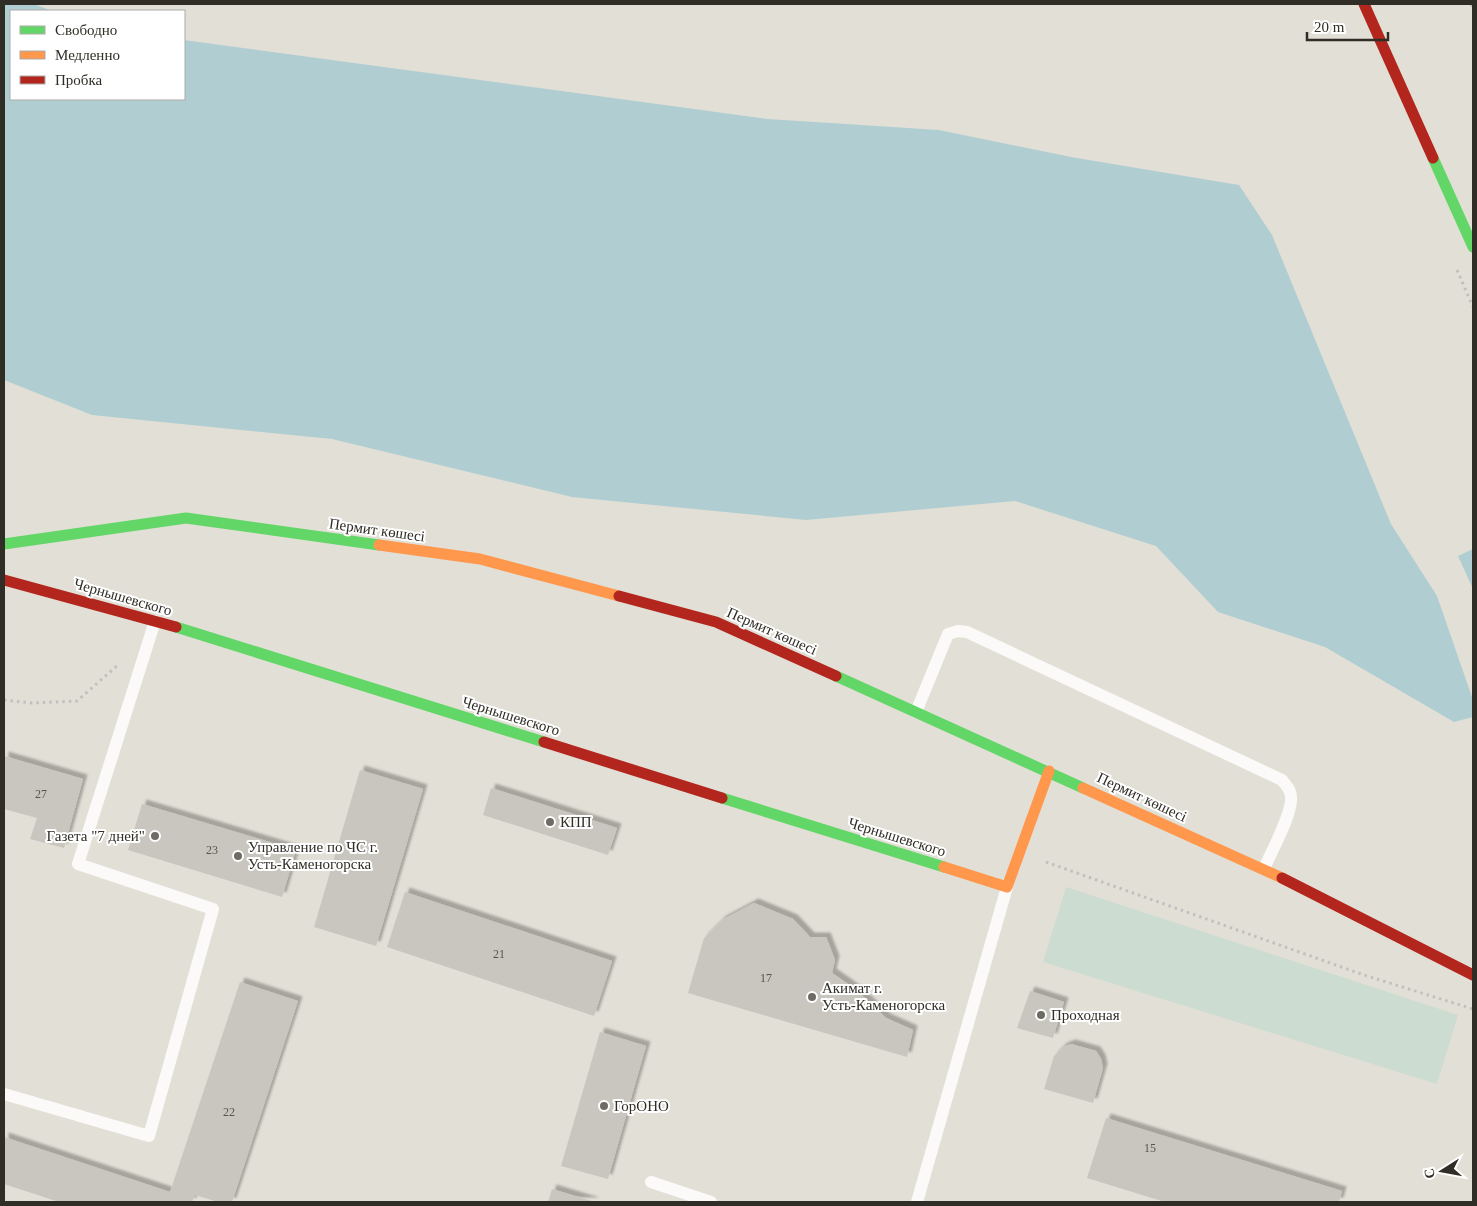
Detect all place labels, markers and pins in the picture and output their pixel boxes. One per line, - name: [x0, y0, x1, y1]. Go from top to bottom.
- place label: КПП: [560, 814, 592, 830]
- marker: КПП: [544, 816, 556, 828]
- place label: Газета "7 дней": [46, 828, 145, 844]
- marker: Газета "7 дней": [149, 830, 161, 842]
- place label: Управление по ЧС г. Усть-Каменогорска: [248, 839, 378, 872]
- marker: Управление по ЧС г. Усть-Каменогорска: [232, 850, 244, 862]
- place label: Акимат г. Усть-Каменогорска: [822, 980, 946, 1013]
- marker: Акимат г. Усть-Каменогорска: [806, 991, 818, 1003]
- place label: Проходная: [1051, 1007, 1120, 1023]
- marker: Проходная: [1035, 1009, 1047, 1021]
- place label: ГорОНО: [614, 1098, 669, 1114]
- marker: ГорОНО: [598, 1100, 610, 1112]

